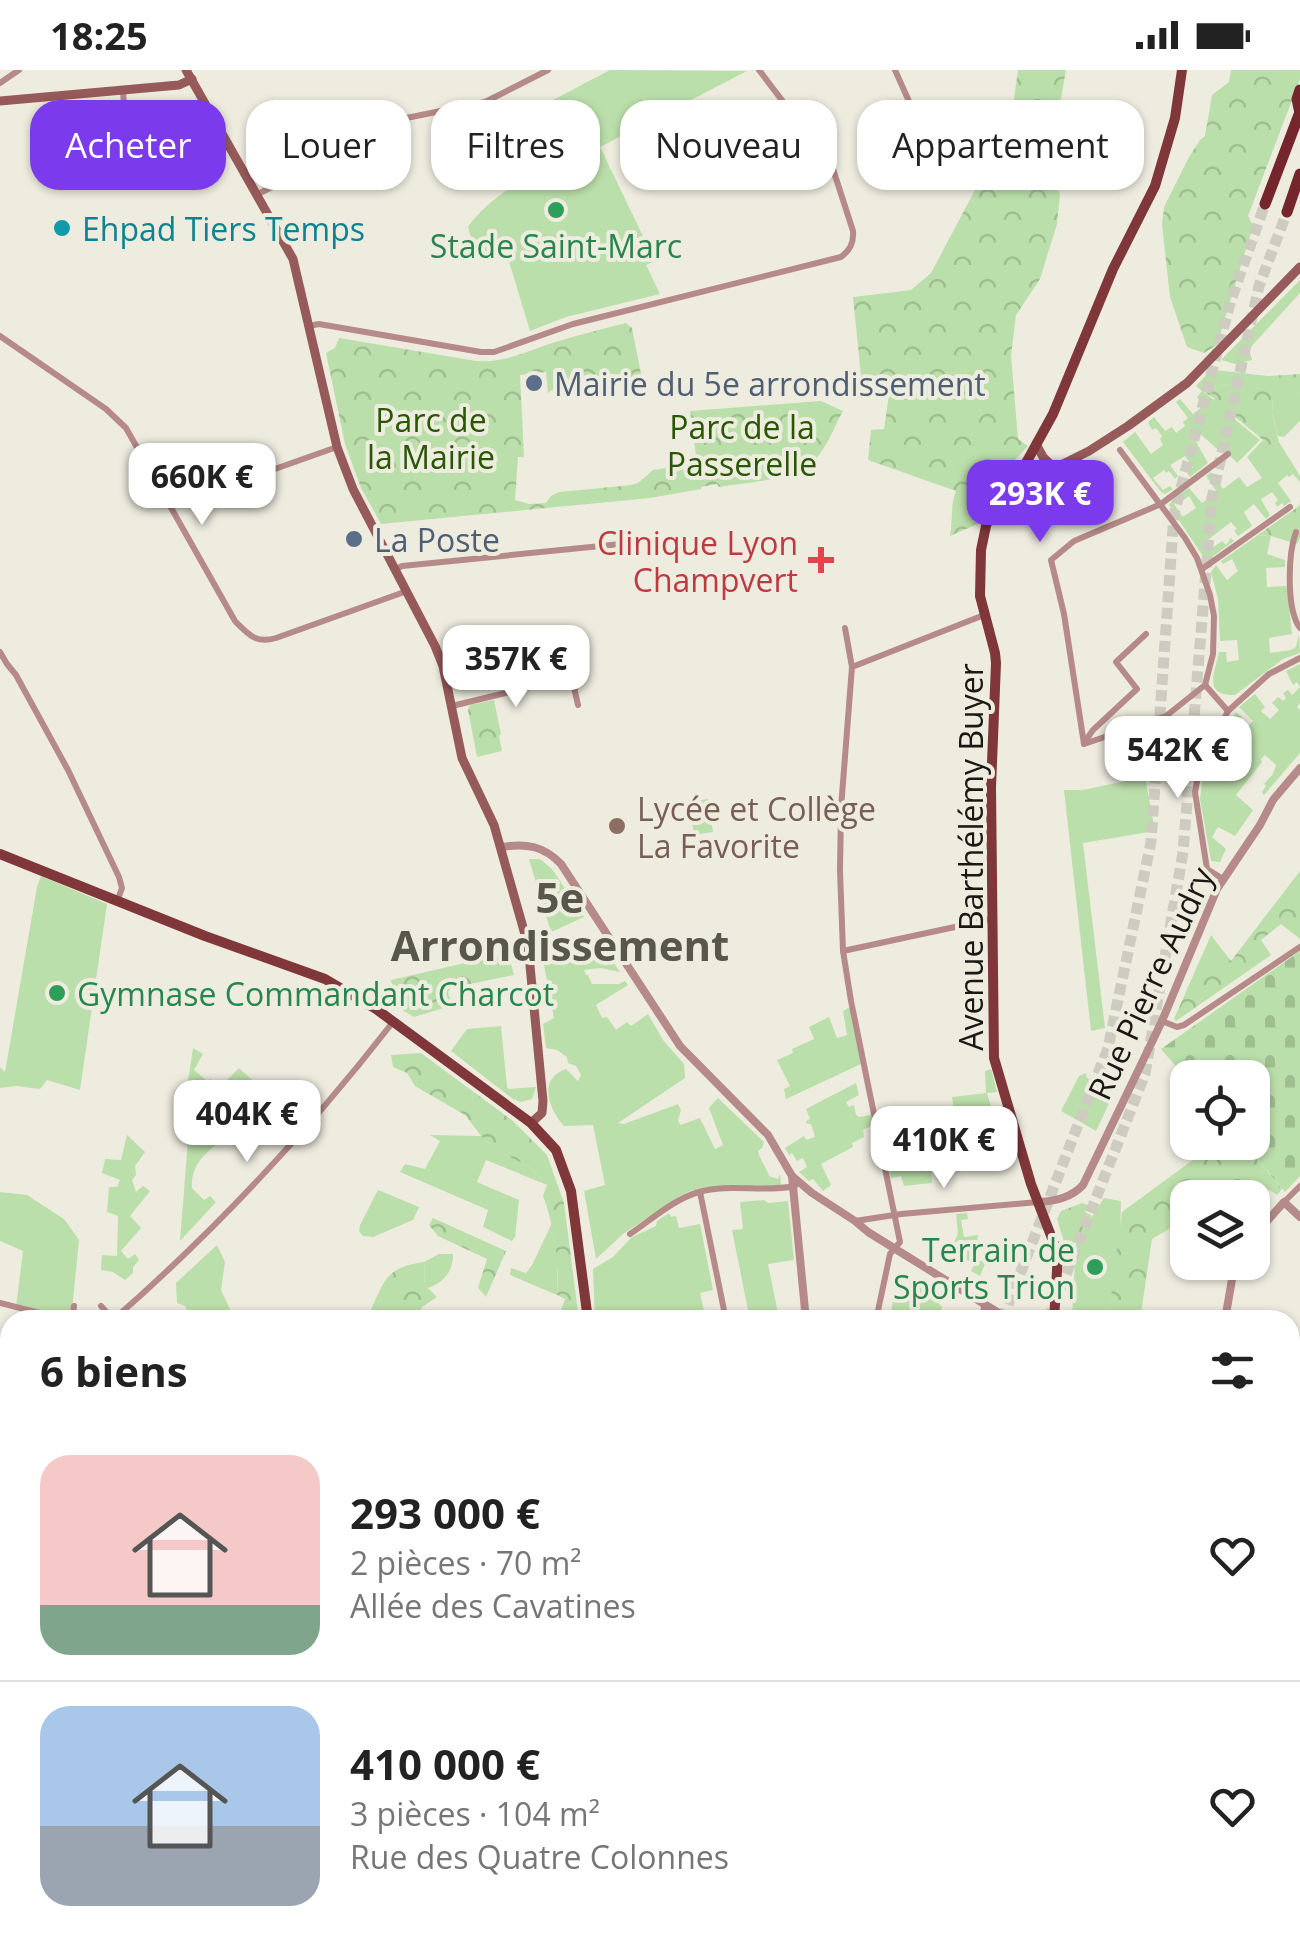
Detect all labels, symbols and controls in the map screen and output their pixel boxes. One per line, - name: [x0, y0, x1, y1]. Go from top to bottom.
- text: 18:25: [50, 9, 148, 61]
- chip: Acheter: [30, 100, 226, 190]
- chip: Louer: [246, 100, 411, 190]
- chip: Filtres: [431, 100, 600, 190]
- chip: Nouveau: [620, 100, 837, 190]
- chip: Appartement: [857, 100, 1144, 190]
- marker: Stade Saint-Marc: [545, 199, 567, 221]
- place label: Ehpad Tiers Temps: [82, 207, 365, 250]
- marker: Ehpad Tiers Temps: [51, 217, 73, 239]
- place label: Stade Saint-Marc: [430, 224, 682, 267]
- place label: Mairie du 5e arrondissement: [554, 362, 986, 405]
- marker: Mairie du 5e arrondissement: [523, 372, 545, 394]
- park label: Parc de la Mairie: [367, 398, 495, 478]
- park label: Parc de la Passerelle: [667, 405, 817, 485]
- pin: 660K €: [121, 443, 283, 528]
- text: 660K €: [151, 454, 253, 497]
- pin: 293K €: [959, 460, 1121, 545]
- text: 293K €: [989, 471, 1091, 514]
- place label: La Poste: [374, 518, 500, 561]
- place label: Clinique Lyon Champvert: [597, 521, 798, 601]
- marker: La Poste: [343, 528, 365, 550]
- marker: Clinique Lyon Champvert: [808, 547, 834, 573]
- pin: 357K €: [435, 625, 597, 710]
- text: 357K €: [465, 636, 567, 679]
- street label: Avenue Barthélémy Buyer: [949, 663, 992, 1051]
- pin: 542K €: [1097, 716, 1259, 801]
- text: 542K €: [1127, 727, 1229, 770]
- place label: Lycée et Collège La Favorite: [637, 787, 876, 867]
- marker: Lycée et Collège La Favorite: [606, 815, 628, 837]
- street label: Rue Pierre Audry: [1077, 859, 1223, 1106]
- district label: 5e Arrondissement: [391, 868, 729, 973]
- place label: Gymnase Commandant Charcot: [77, 972, 554, 1015]
- marker: Gymnase Commandant Charcot: [46, 982, 68, 1004]
- map controls: [1170, 1060, 1270, 1280]
- button: locate: [1170, 1060, 1270, 1160]
- pin: 404K €: [166, 1080, 328, 1165]
- text: 404K €: [196, 1091, 298, 1134]
- pin: 410K €: [863, 1106, 1025, 1191]
- text: 410K €: [893, 1117, 995, 1160]
- button: layers: [1170, 1180, 1270, 1280]
- place label: Terrain de Sports Trion: [893, 1228, 1075, 1308]
- marker: Terrain de Sports Trion: [1084, 1256, 1106, 1278]
- text: 6 biens: [40, 1342, 188, 1399]
- icon: filters: [1205, 1343, 1260, 1398]
- text: 293 000 €: [350, 1484, 540, 1541]
- icon: home: [120, 1495, 240, 1615]
- icon: heart: [1205, 1528, 1260, 1583]
- text: 2 pièces · 70 m²: [350, 1541, 581, 1584]
- text: Allée des Cavatines: [350, 1584, 636, 1627]
- text: 410 000 €: [350, 1735, 540, 1792]
- icon: home: [120, 1746, 240, 1866]
- icon: heart: [1205, 1779, 1260, 1834]
- text: 3 pièces · 104 m²: [350, 1792, 600, 1835]
- text: Rue des Quatre Colonnes: [350, 1835, 729, 1878]

